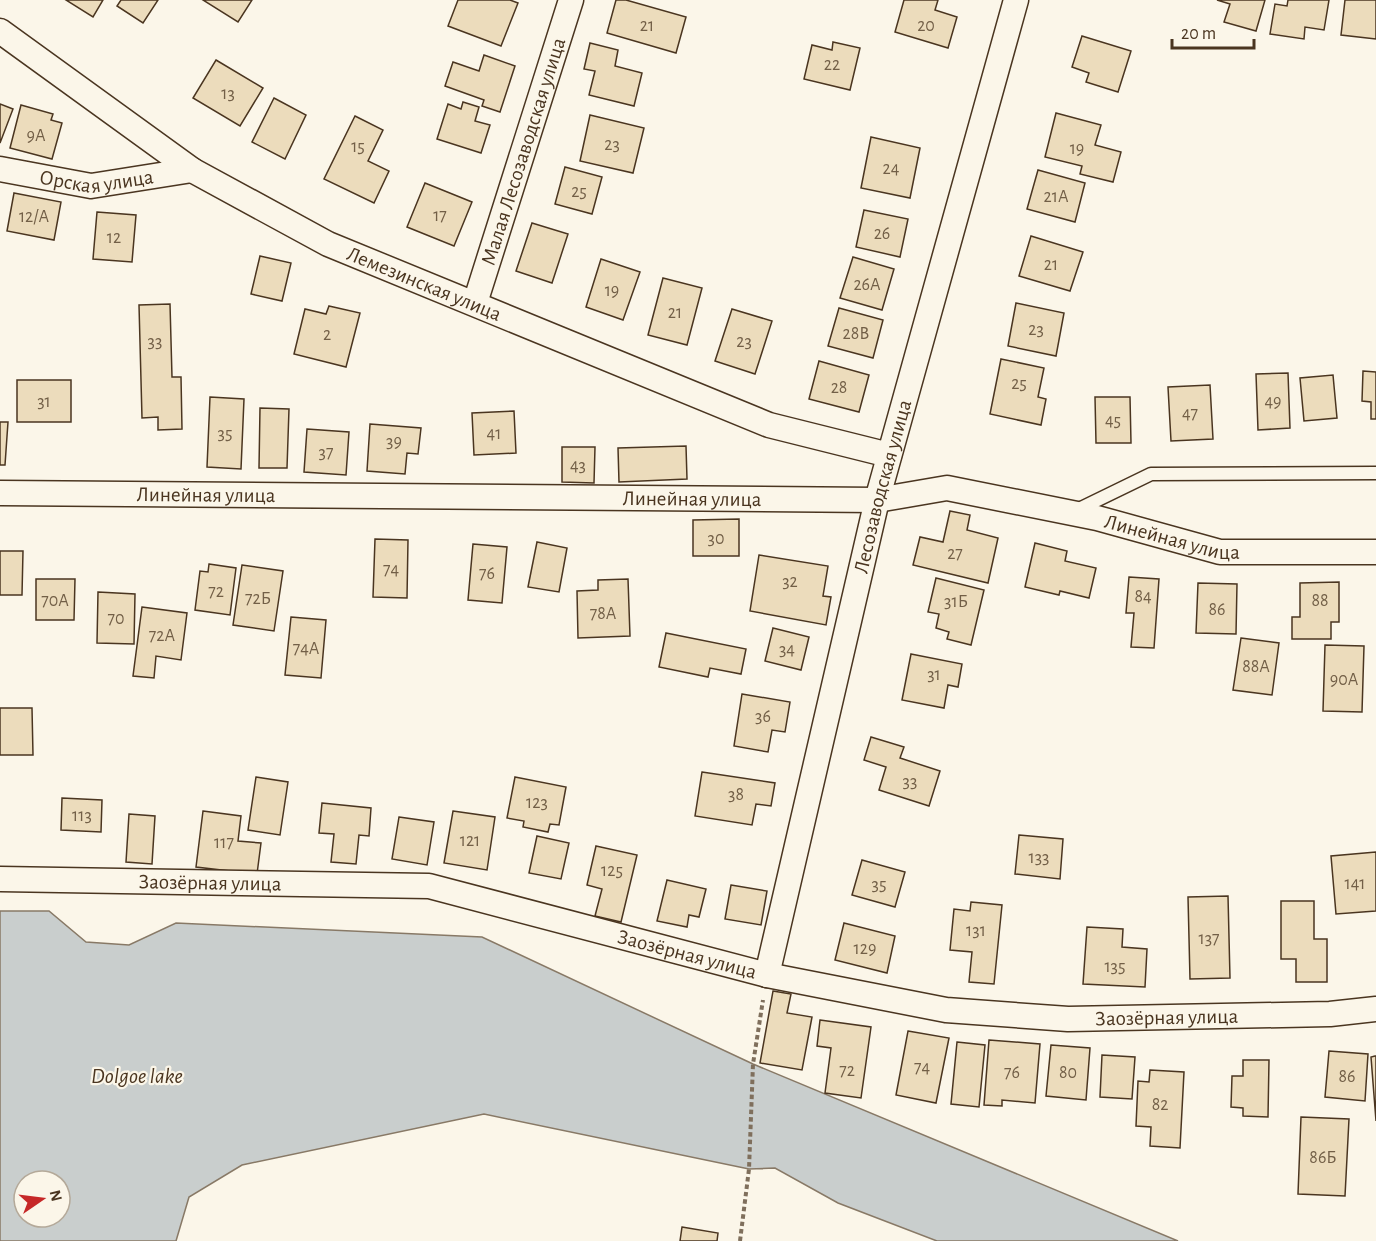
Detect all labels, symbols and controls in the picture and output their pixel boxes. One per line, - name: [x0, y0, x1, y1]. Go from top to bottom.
- scale bar: [1172, 12, 1254, 50]
- house number: 21: [640, 17, 654, 35]
- house number: 20: [917, 17, 935, 35]
- text: 20 m: [1181, 25, 1216, 43]
- street label: Малая Лесозаводская улица: [478, 35, 570, 268]
- house number: 22: [824, 56, 840, 74]
- house number: 13: [221, 85, 235, 103]
- house number: 9А: [26, 127, 46, 145]
- house number: 23: [604, 136, 620, 154]
- house number: 15: [351, 138, 365, 156]
- house number: 19: [1070, 140, 1084, 158]
- house number: 24: [883, 160, 900, 178]
- street label: Орская улица: [38, 166, 155, 197]
- house number: 25: [571, 183, 587, 201]
- house number: 21А: [1044, 188, 1069, 206]
- house number: 17: [433, 207, 447, 225]
- house number: 12/А: [19, 208, 49, 226]
- house number: 26: [874, 225, 890, 243]
- house number: 12: [107, 229, 121, 247]
- street label: Лемезинская улица: [344, 243, 505, 325]
- house number: 21: [1044, 256, 1058, 274]
- house number: 26А: [853, 276, 881, 294]
- house number: 19: [605, 282, 619, 300]
- house number: 21: [668, 304, 682, 322]
- house number: 23: [1028, 321, 1044, 339]
- house number: 28В: [843, 325, 869, 343]
- house number: 2: [323, 326, 331, 344]
- house number: 33: [148, 333, 162, 351]
- house number: 23: [736, 333, 752, 351]
- house number: 25: [1011, 375, 1027, 393]
- house number: 28: [831, 379, 847, 397]
- house number: 31: [37, 393, 51, 411]
- house number: 49: [1264, 393, 1282, 411]
- street label: Лесозаводская улица: [850, 397, 915, 575]
- house number: 47: [1182, 405, 1198, 423]
- house number: 45: [1105, 412, 1121, 430]
- house number: 35: [218, 425, 232, 443]
- house number: 41: [487, 425, 501, 443]
- house number: 39: [386, 433, 402, 451]
- house number: 37: [319, 444, 333, 462]
- house number: 43: [570, 457, 586, 475]
- street label: Линейная улица: [136, 484, 276, 506]
- street label: Линейная улица: [622, 488, 762, 510]
- street label: Линейная улица: [1102, 511, 1240, 563]
- house number: 30: [708, 530, 724, 548]
- house number: 27: [947, 545, 963, 563]
- house number: 74: [383, 561, 399, 579]
- house number: 76: [479, 565, 495, 583]
- house number: 32: [782, 573, 798, 591]
- house number: 72: [208, 583, 224, 601]
- house number: 84: [1134, 588, 1152, 606]
- house number: 72Б: [245, 590, 271, 608]
- house number: 70А: [41, 592, 69, 610]
- house number: 88: [1311, 592, 1329, 610]
- house number: 31Б: [944, 593, 968, 611]
- house number: 86: [1209, 601, 1226, 619]
- house number: 78А: [590, 605, 617, 623]
- house number: 70: [107, 610, 125, 628]
- house number: 72А: [149, 627, 176, 645]
- house number: 74А: [293, 640, 320, 658]
- house number: 34: [779, 641, 795, 659]
- house number: 88А: [1242, 658, 1270, 676]
- house number: 31: [927, 666, 941, 684]
- house number: 90А: [1330, 671, 1359, 689]
- house number: 36: [755, 708, 771, 726]
- house number: 33: [903, 773, 917, 791]
- house number: 38: [728, 786, 744, 804]
- house number: 123: [526, 794, 548, 812]
- house number: 113: [72, 807, 92, 825]
- house number: 121: [460, 832, 480, 850]
- house number: 117: [214, 834, 234, 852]
- house number: 133: [1028, 849, 1050, 867]
- house number: 125: [601, 862, 623, 880]
- street label: Заозёрная улица: [138, 871, 282, 895]
- house number: 141: [1344, 875, 1366, 893]
- house number: 35: [872, 876, 886, 894]
- house number: 131: [966, 922, 986, 940]
- street label: Заозёрная улица: [615, 926, 759, 983]
- house number: 137: [1198, 930, 1220, 948]
- house number: 129: [854, 940, 876, 958]
- house number: 135: [1104, 958, 1126, 976]
- street label: Заозёрная улица: [1095, 1006, 1239, 1029]
- house number: 74: [914, 1059, 930, 1077]
- house number: 72: [839, 1062, 855, 1080]
- house number: 76: [1004, 1064, 1020, 1082]
- house number: 80: [1059, 1064, 1077, 1082]
- water label: Dolgoe lake: [91, 1065, 183, 1087]
- house number: 86: [1339, 1068, 1356, 1086]
- house number: 82: [1152, 1096, 1168, 1114]
- house number: 86Б: [1309, 1149, 1337, 1167]
- north arrow: [12, 1169, 72, 1229]
- text: N: [46, 1188, 65, 1203]

